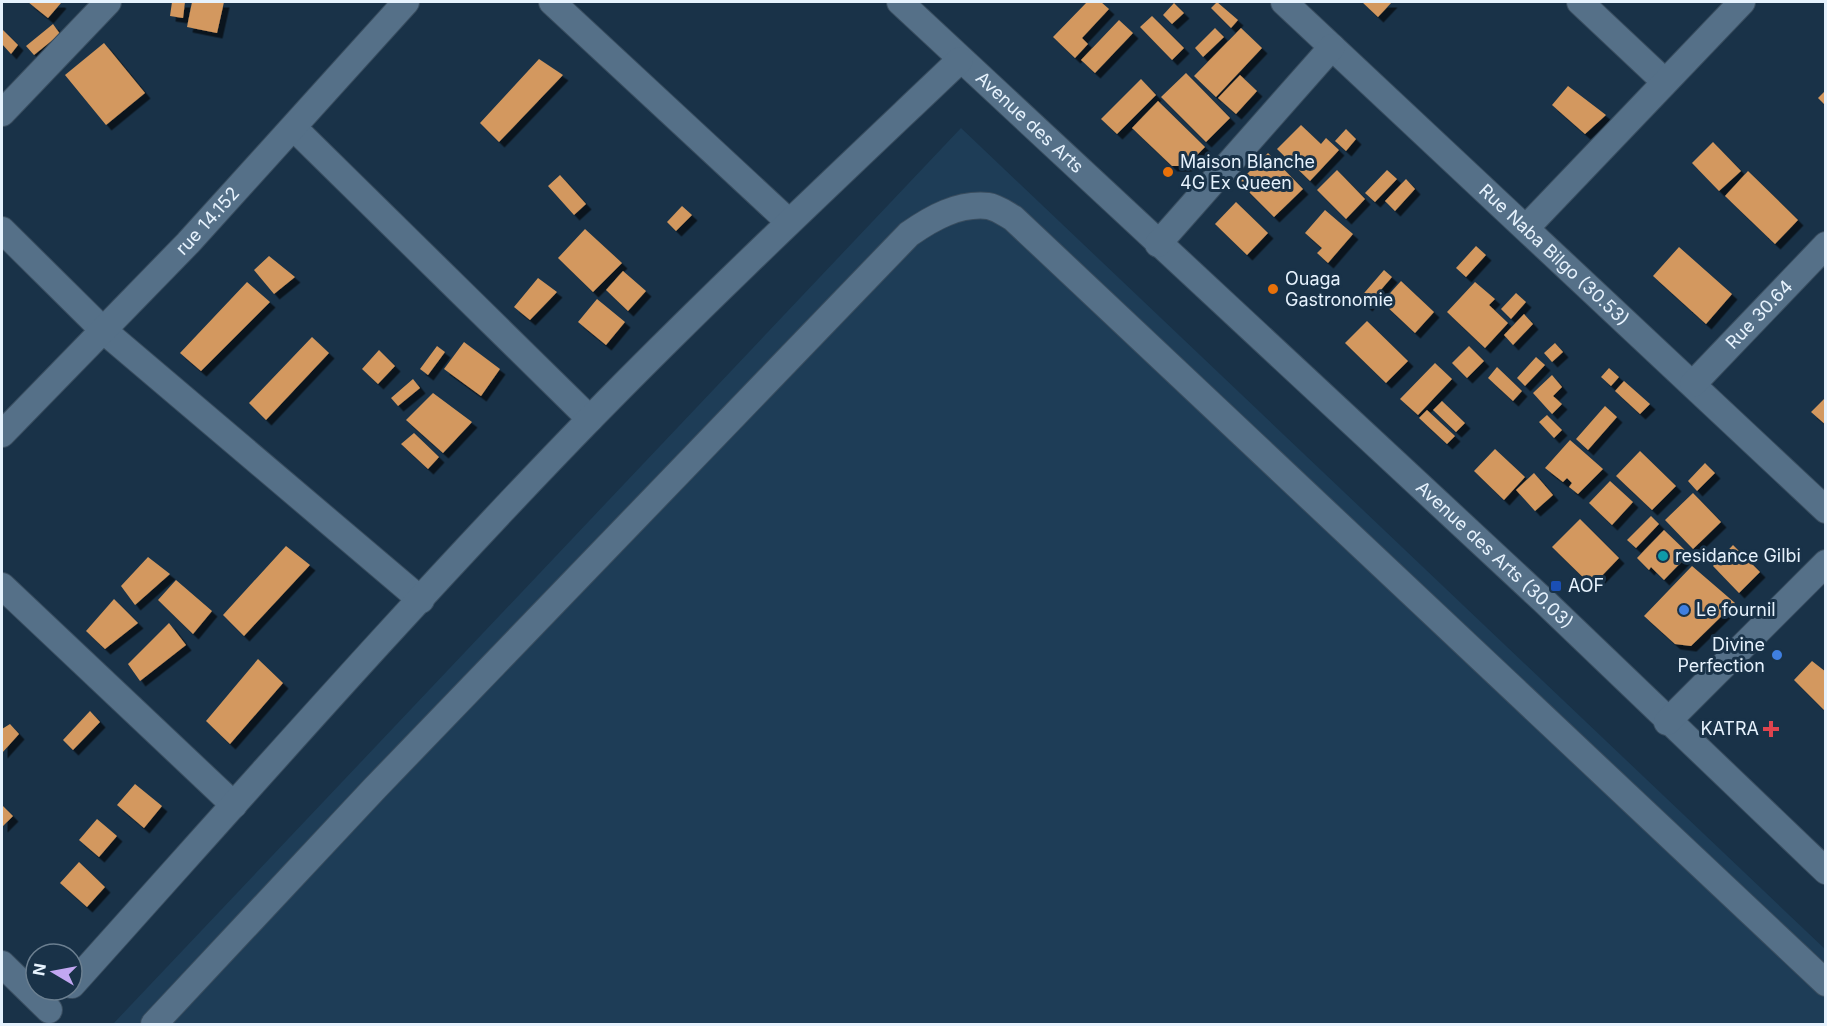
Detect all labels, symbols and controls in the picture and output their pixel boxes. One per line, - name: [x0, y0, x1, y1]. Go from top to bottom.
- street label: Avenue des Arts: [972, 67, 1088, 177]
- place label: Maison Blanche 4G Ex Queen: [1180, 151, 1315, 193]
- marker: Maison Blanche 4G Ex Queen: [1161, 165, 1175, 179]
- street label: Rue Naba Bilgo (30.53): [1475, 179, 1634, 330]
- street label: rue 14.152: [171, 183, 243, 259]
- place label: Ouaga Gastronomie: [1285, 268, 1393, 310]
- street label: Rue 30.64: [1721, 275, 1797, 353]
- marker: Ouaga Gastronomie: [1266, 282, 1280, 296]
- street label: Avenue des Arts (30.03): [1412, 477, 1577, 633]
- place label: residance Gilbi: [1675, 545, 1801, 566]
- marker: residance Gilbi: [1656, 549, 1670, 563]
- place label: AOF: [1568, 575, 1604, 596]
- marker: AOF: [1549, 579, 1563, 593]
- place label: Le fournil: [1696, 599, 1776, 620]
- marker: Le fournil: [1677, 603, 1691, 617]
- place label: Divine Perfection: [1677, 634, 1765, 676]
- marker: Divine Perfection: [1770, 648, 1784, 662]
- place label: KATRA: [1700, 718, 1759, 739]
- marker: KATRA: [1764, 722, 1778, 736]
- north arrow: [24, 942, 84, 1002]
- text: N: [28, 962, 50, 977]

